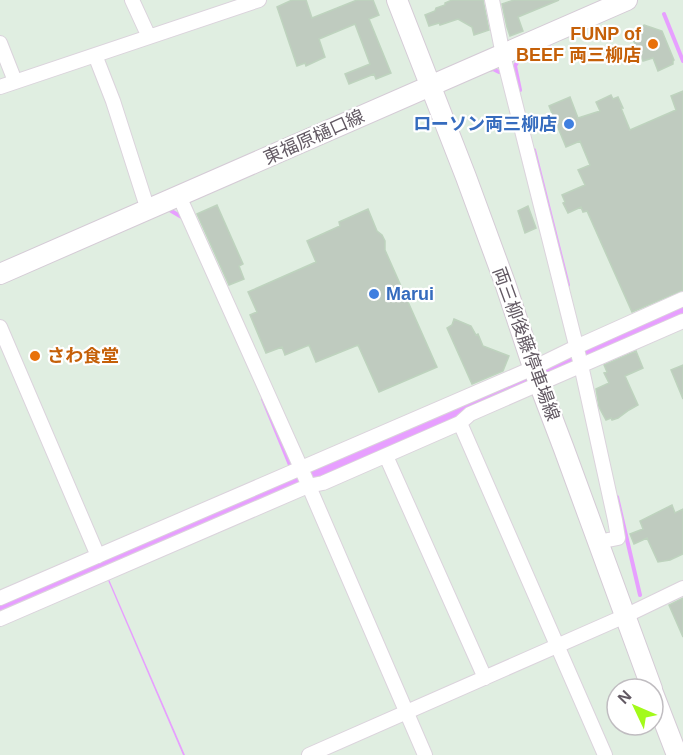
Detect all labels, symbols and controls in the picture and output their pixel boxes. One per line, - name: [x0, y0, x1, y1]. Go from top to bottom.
- place label: FUNP of BEEF 両三柳店: [516, 24, 642, 65]
- marker: FUNP of BEEF 両三柳店: [646, 37, 660, 51]
- street label: 東福原樋口線: [261, 106, 367, 168]
- place label: ローソン両三柳店: [413, 114, 557, 134]
- marker: ローソン両三柳店: [562, 117, 576, 131]
- street label: 両三柳後藤停車場線: [489, 264, 563, 424]
- place label: Marui: [386, 284, 434, 304]
- marker: Marui: [367, 287, 381, 301]
- place label: さわ食堂: [47, 346, 119, 366]
- marker: さわ食堂: [28, 349, 42, 363]
- north arrow: [605, 677, 665, 737]
- text: N: [614, 687, 635, 707]

